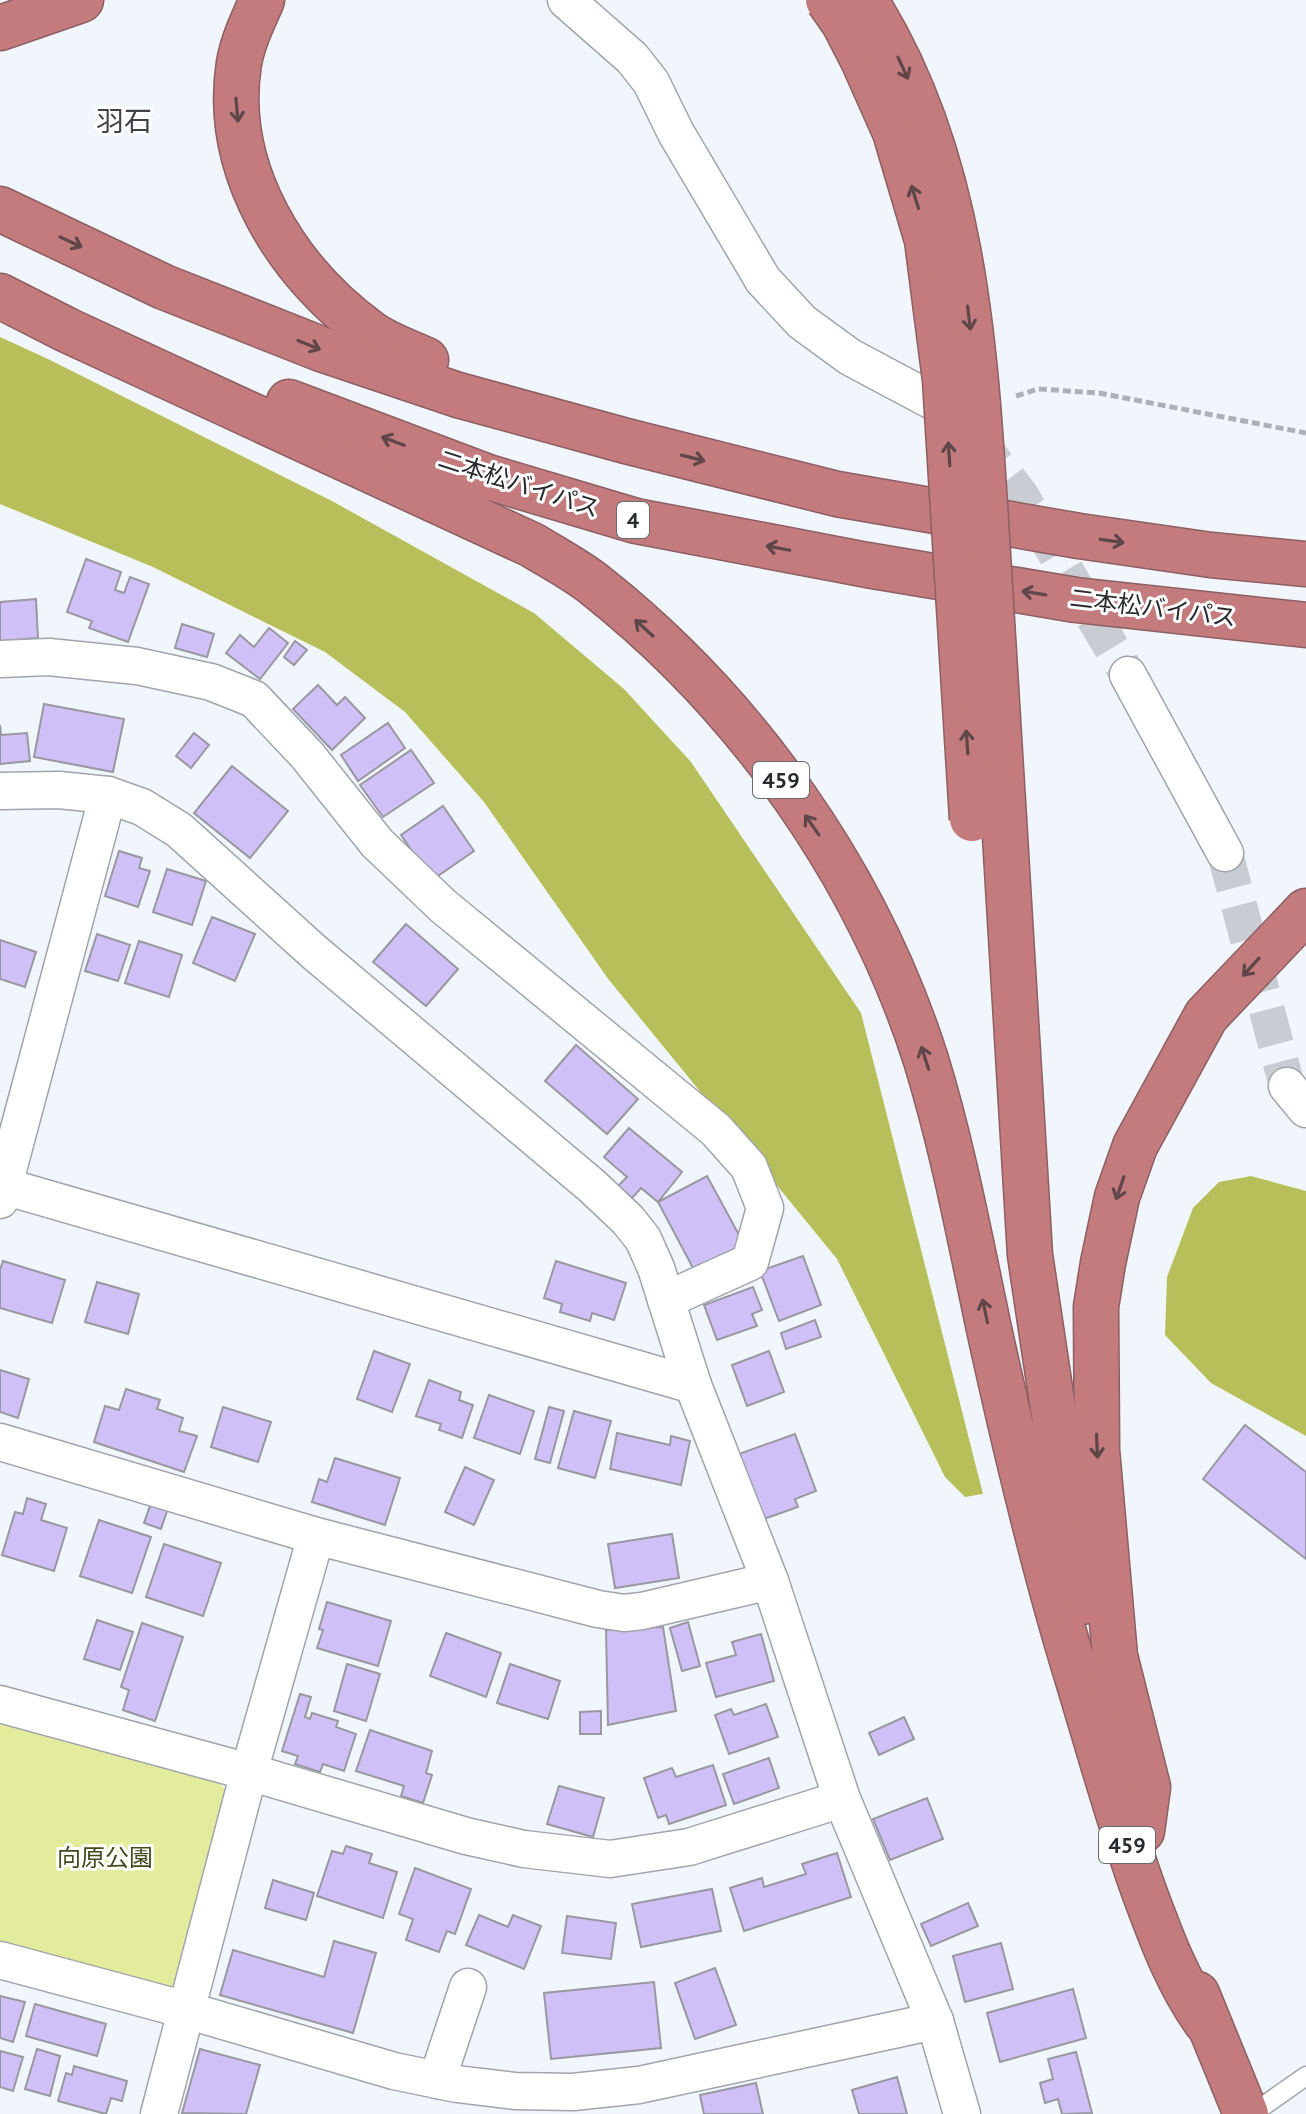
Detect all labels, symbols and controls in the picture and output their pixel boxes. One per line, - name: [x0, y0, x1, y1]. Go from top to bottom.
- one-way arrow: [896, 56, 911, 80]
- one-way arrow: [230, 96, 245, 123]
- district label: 羽石: [96, 102, 152, 139]
- one-way arrow: [906, 185, 921, 210]
- one-way arrow: [58, 235, 82, 250]
- one-way arrow: [962, 305, 977, 330]
- one-way arrow: [296, 339, 321, 353]
- one-way arrow: [382, 433, 406, 447]
- one-way arrow: [941, 441, 956, 468]
- street label: 二本松バイパス: [435, 443, 604, 524]
- one-way arrow: [679, 452, 705, 467]
- road number: 4: [617, 502, 649, 538]
- one-way arrow: [1099, 534, 1124, 549]
- one-way arrow: [766, 540, 791, 555]
- street label: 二本松バイパス: [1068, 582, 1238, 633]
- one-way arrow: [1022, 585, 1047, 600]
- one-way arrow: [634, 618, 654, 637]
- one-way arrow: [960, 729, 975, 756]
- road number: 459: [753, 762, 809, 798]
- one-way arrow: [804, 814, 820, 836]
- one-way arrow: [1243, 956, 1261, 976]
- one-way arrow: [916, 1046, 931, 1071]
- one-way arrow: [1112, 1176, 1127, 1201]
- one-way arrow: [977, 1298, 992, 1324]
- one-way arrow: [1090, 1432, 1105, 1459]
- road number: 459: [1099, 1827, 1155, 1863]
- park label: 向原公園: [57, 1842, 153, 1873]

